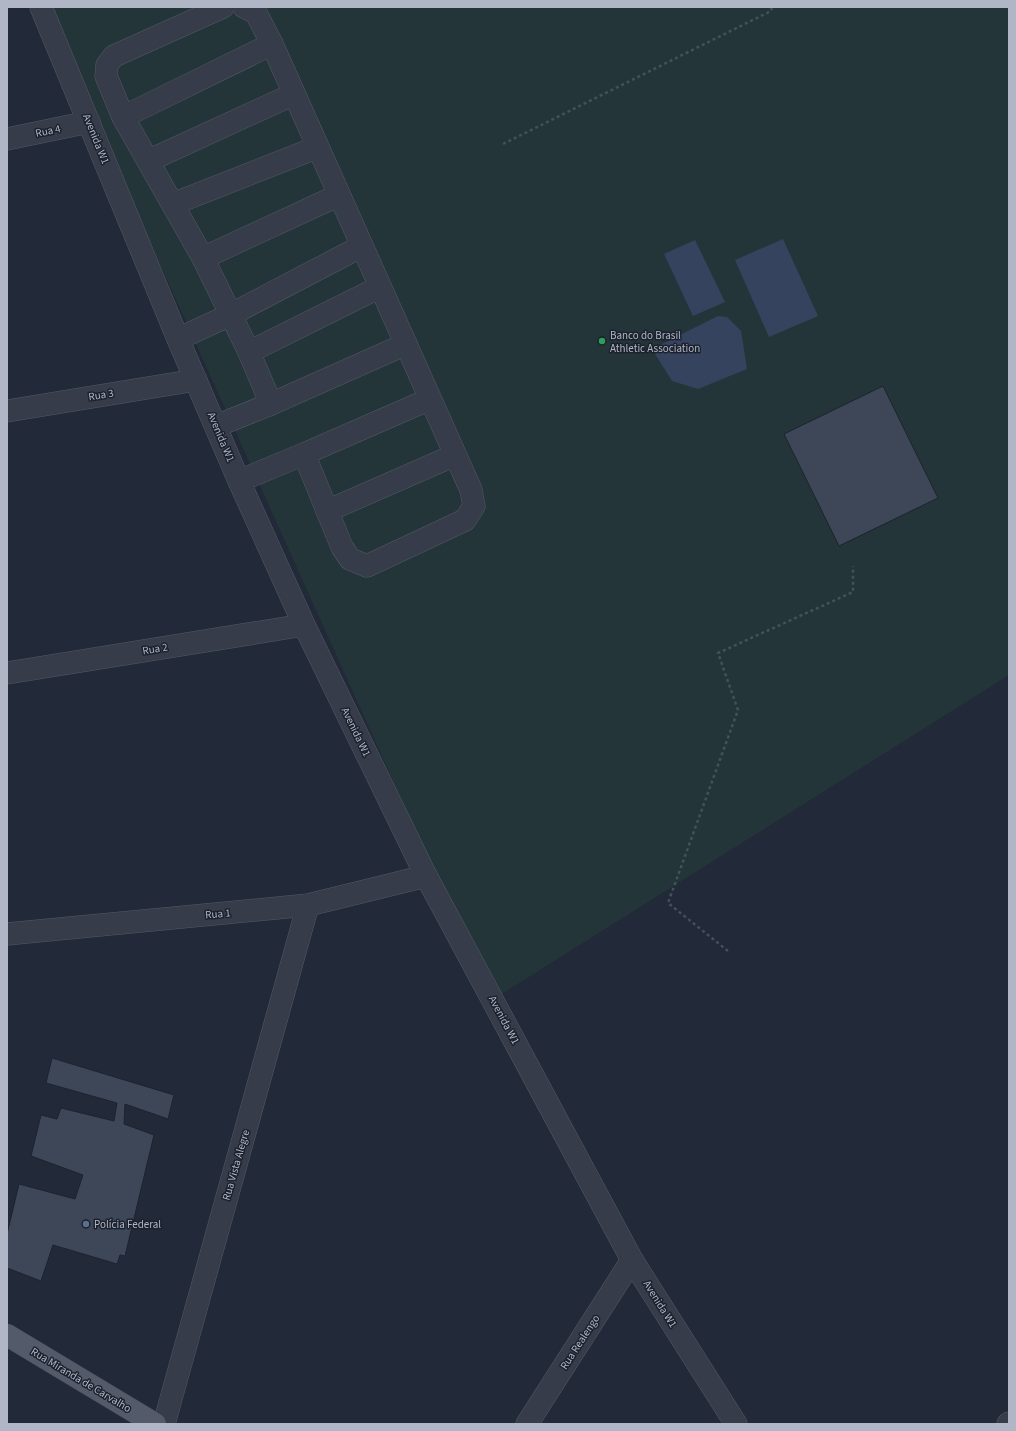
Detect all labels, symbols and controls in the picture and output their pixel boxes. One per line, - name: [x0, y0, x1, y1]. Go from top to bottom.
- street label: Avenida W1: [79, 112, 113, 166]
- street label: Rua 4: [34, 121, 63, 141]
- place label: Banco do Brasil Athletic Association: [610, 328, 700, 356]
- marker: Banco do Brasil Athletic Association: [597, 336, 607, 346]
- street label: Rua 3: [87, 386, 115, 404]
- street label: Avenida W1: [204, 410, 238, 464]
- street label: Rua 2: [141, 640, 169, 658]
- street label: Avenida W1: [338, 705, 374, 759]
- street label: Rua 1: [205, 905, 231, 923]
- street label: Avenida W1: [485, 993, 523, 1047]
- street label: Rua Vista Alegre: [219, 1127, 253, 1202]
- place label: Polícia Federal: [94, 1217, 161, 1232]
- marker: Polícia Federal: [81, 1219, 91, 1229]
- street label: Avenida W1: [640, 1277, 680, 1331]
- street label: Rua Realengo: [557, 1312, 603, 1372]
- street label: Rua Miranda de Carvalho: [28, 1344, 134, 1416]

